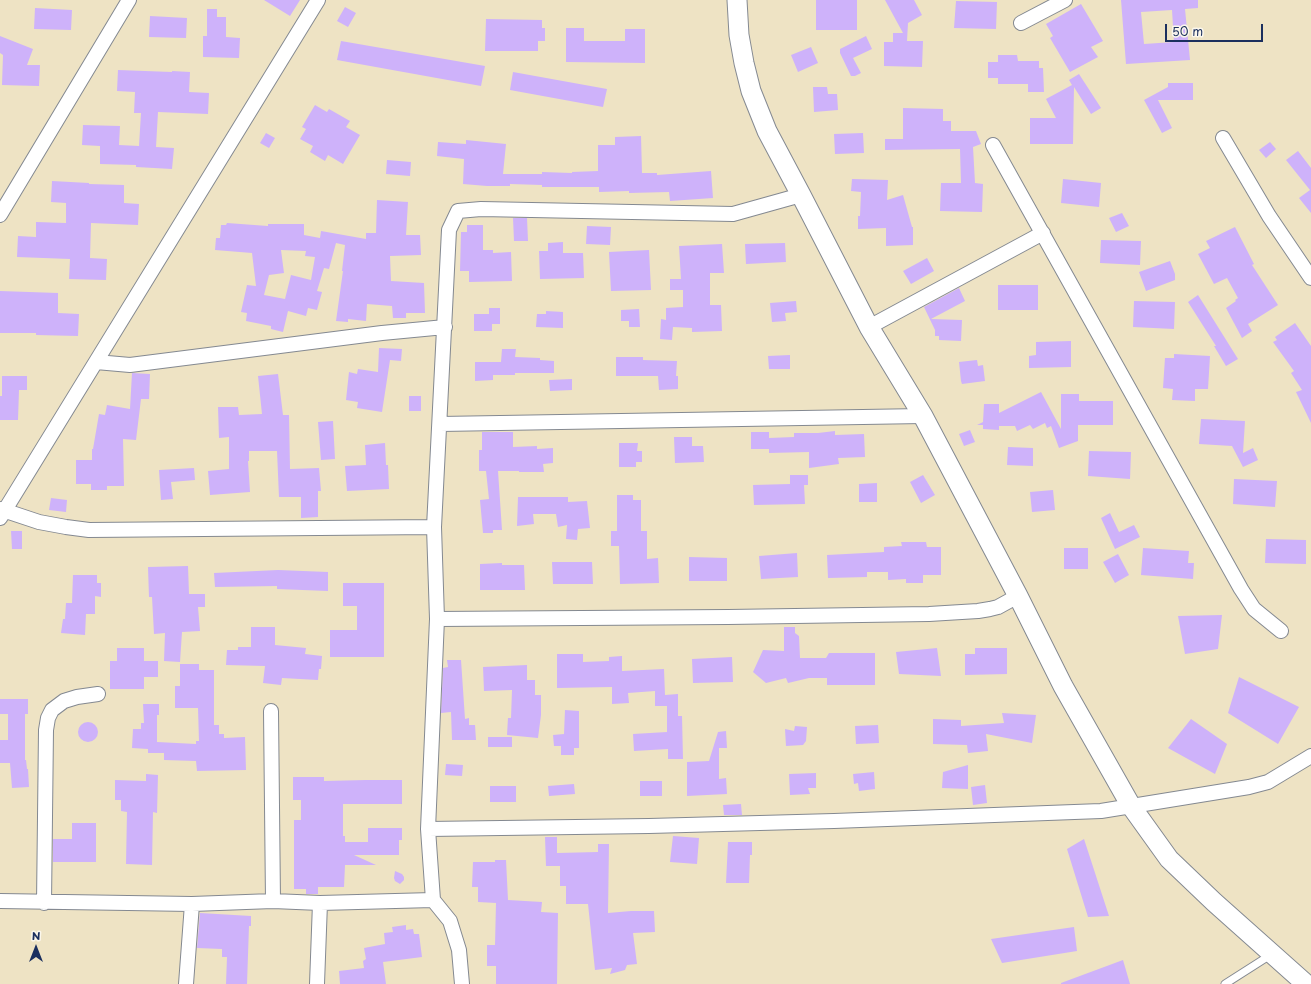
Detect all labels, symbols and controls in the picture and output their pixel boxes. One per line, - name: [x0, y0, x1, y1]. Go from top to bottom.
- scale bar: [1167, 16, 1265, 42]
- text: 50 m: [1172, 22, 1203, 40]
- text: N: [32, 927, 40, 944]
- north arrow: [16, 928, 56, 968]

